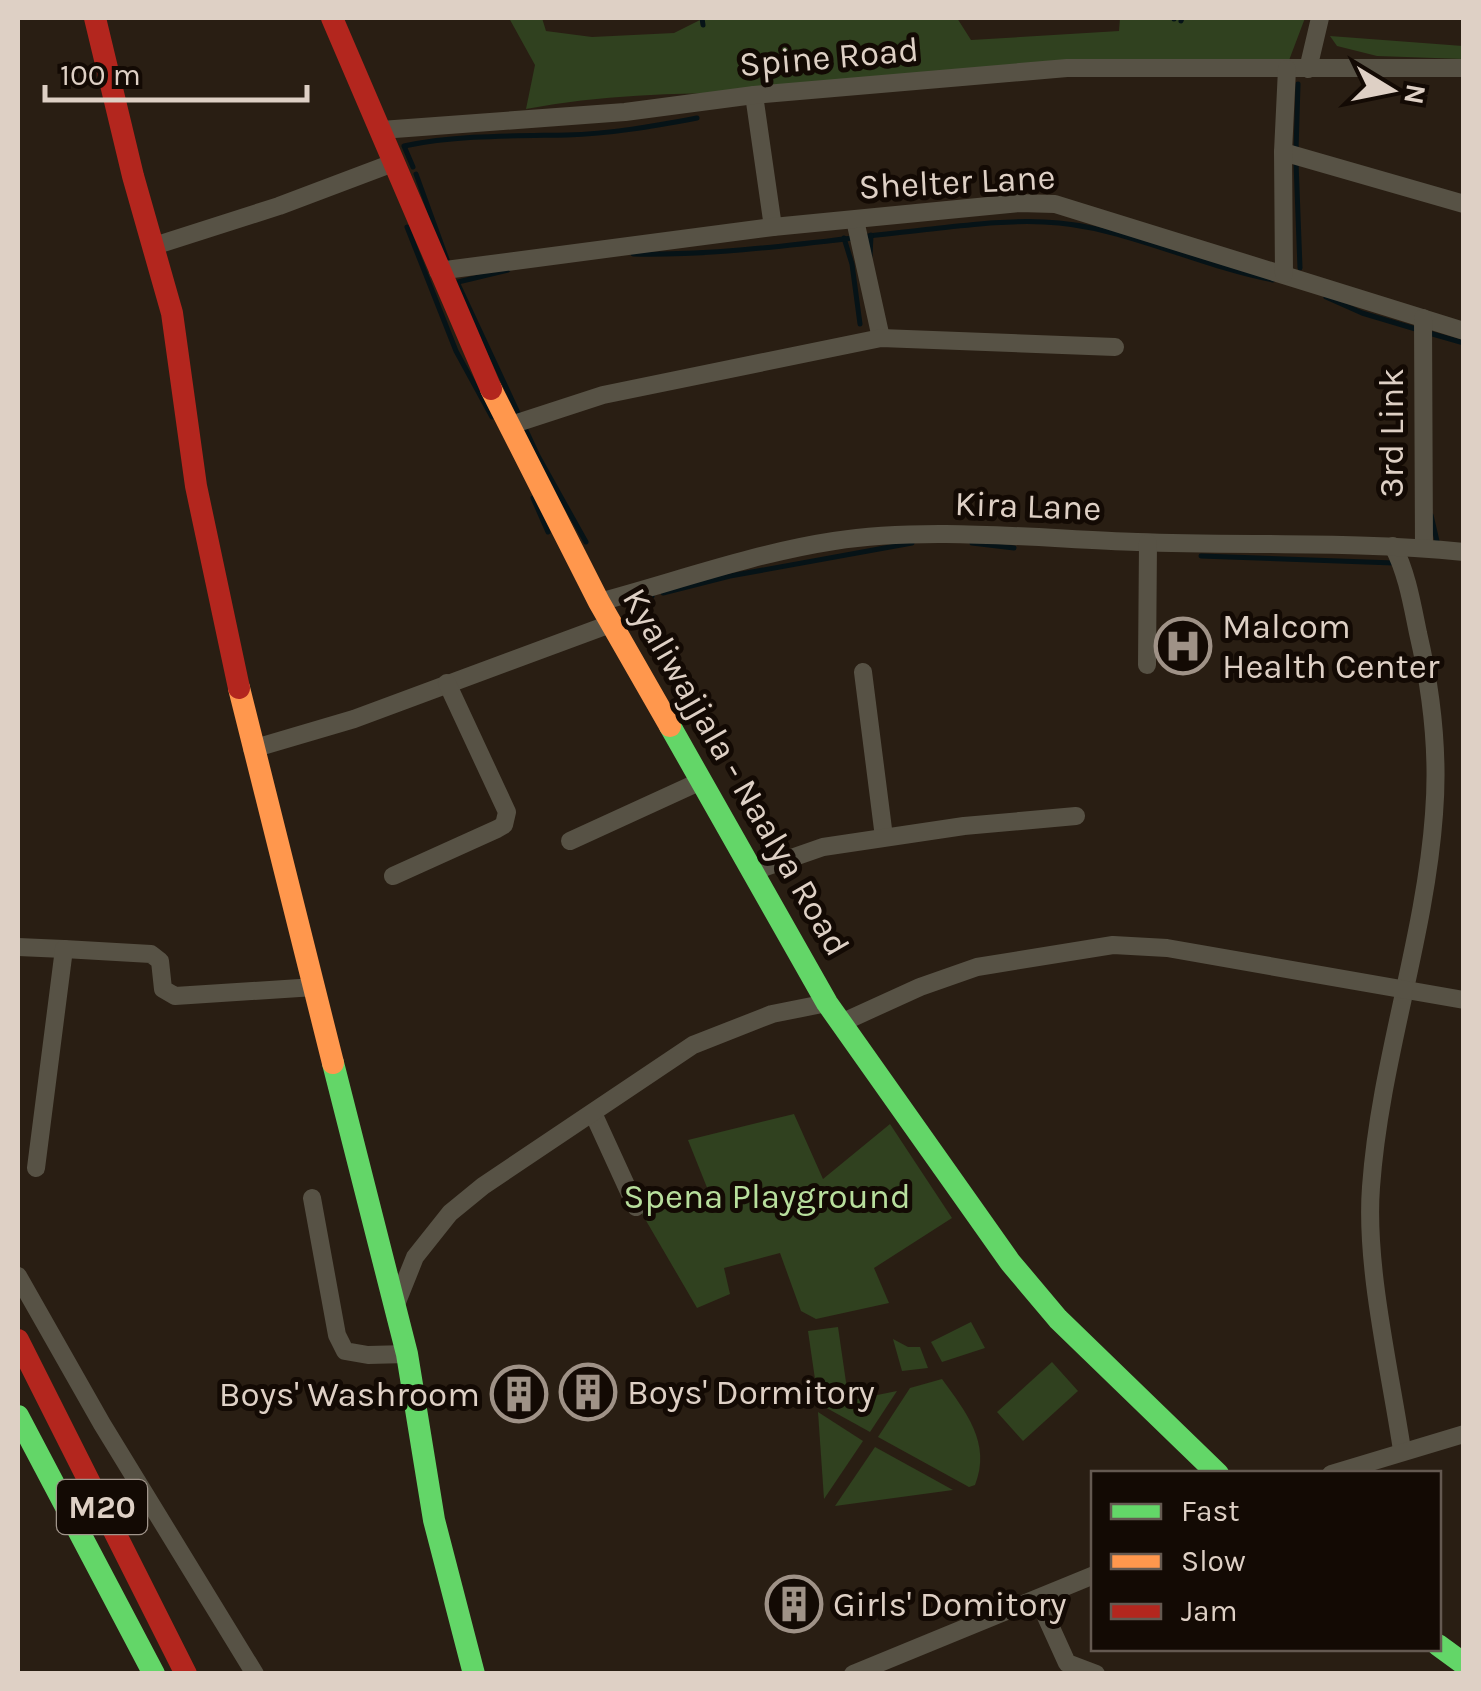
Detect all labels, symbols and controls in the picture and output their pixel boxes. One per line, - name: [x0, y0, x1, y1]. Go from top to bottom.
- street label: Spine Road: [738, 29, 920, 85]
- scale bar: [45, 40, 308, 102]
- north arrow: [1341, 40, 1441, 140]
- text: 100 m: [60, 57, 141, 93]
- text: N: [1397, 82, 1433, 107]
- street label: Shelter Lane: [858, 156, 1056, 208]
- street label: 3rd Link: [1371, 368, 1412, 498]
- street label: Kira Lane: [954, 483, 1102, 529]
- street label: Kyaliwajjala - Naalya Road: [614, 581, 858, 963]
- place label: Malcom Health Center: [1222, 606, 1440, 687]
- hospital icon: Malcom Health Center: [1153, 616, 1213, 676]
- park label: Spena Playground: [623, 1176, 911, 1217]
- building icon: Boys' Dormitory: [558, 1362, 618, 1422]
- building icon: Boys' Washroom: [489, 1364, 549, 1424]
- place label: Boys' Dormitory: [627, 1372, 875, 1413]
- place label: Boys' Washroom: [219, 1374, 480, 1415]
- legend: [1091, 1471, 1441, 1651]
- road number: M20: [57, 1480, 147, 1534]
- text: Fast: [1181, 1493, 1240, 1529]
- text: Slow: [1181, 1543, 1246, 1579]
- building icon: Girls' Domitory: [764, 1574, 824, 1634]
- place label: Girls' Domitory: [833, 1584, 1067, 1625]
- text: Jam: [1181, 1593, 1238, 1629]

